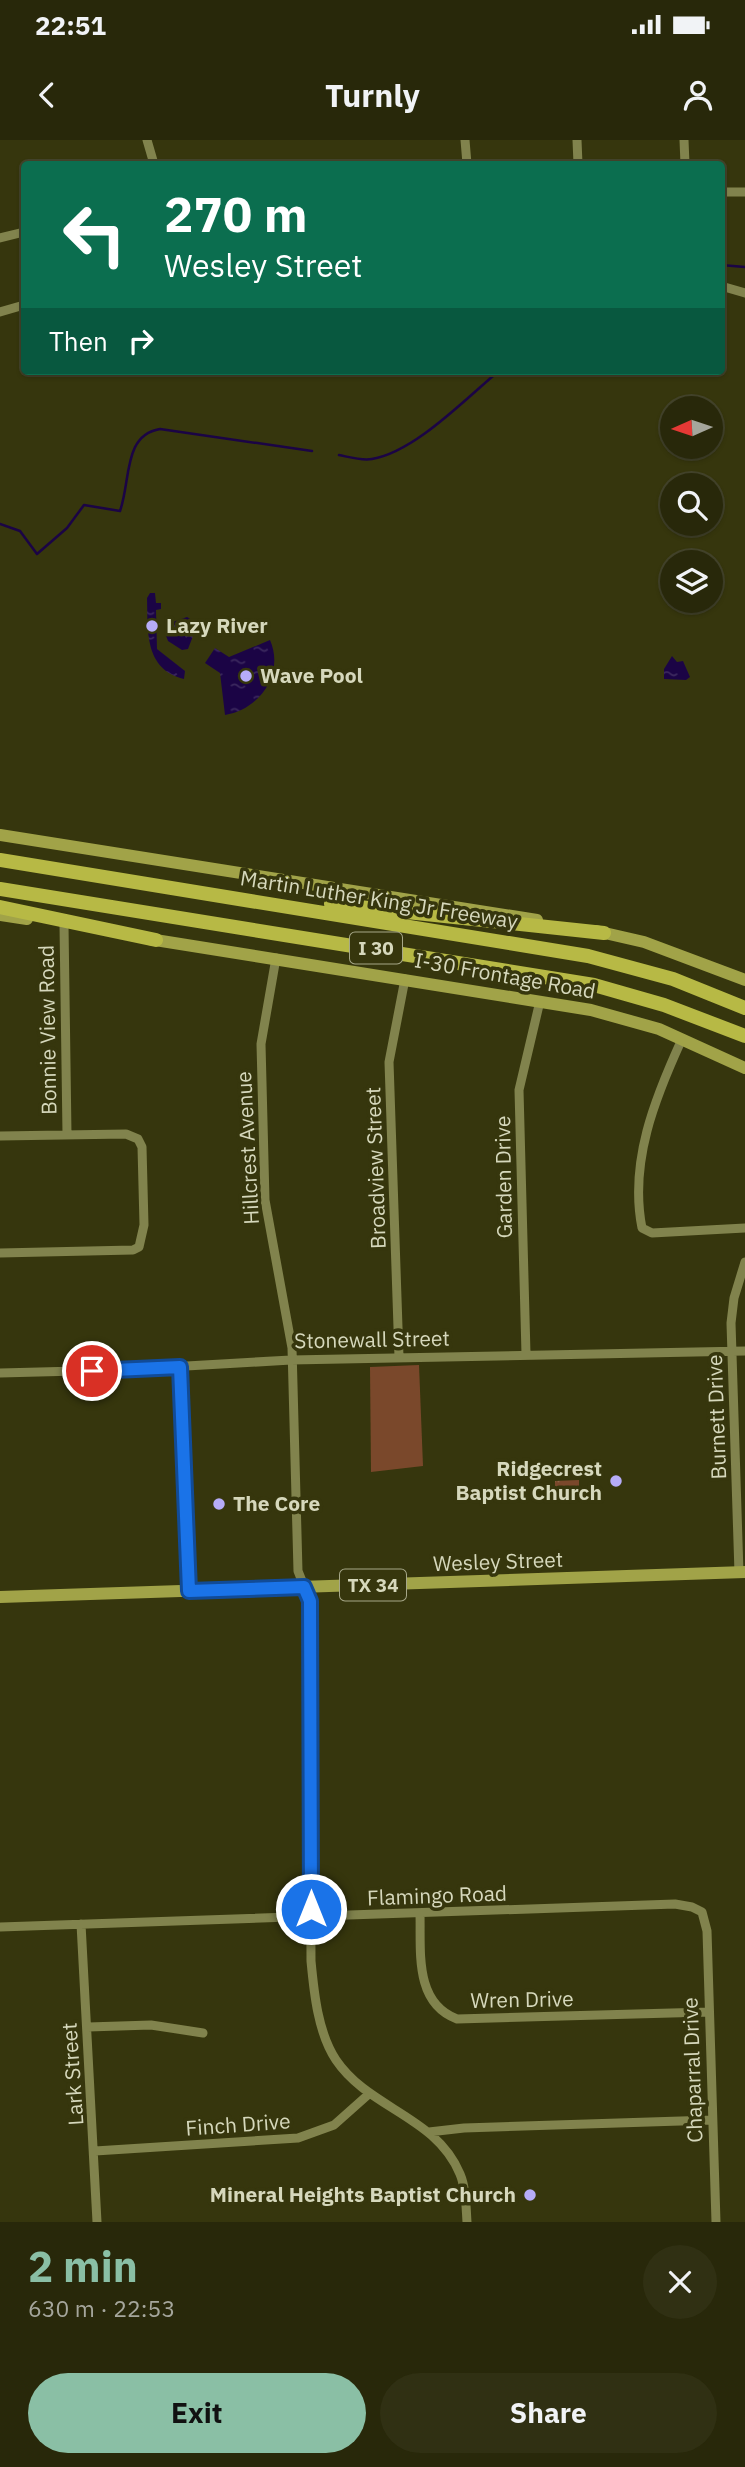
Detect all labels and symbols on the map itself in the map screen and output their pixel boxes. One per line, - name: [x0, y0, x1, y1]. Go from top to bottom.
- north arrow: [660, 396, 723, 458]
- place label: Lazy River: [166, 611, 268, 639]
- marker: Lazy River: [144, 618, 160, 634]
- place label: Wave Pool: [260, 661, 363, 689]
- marker: Wave Pool: [238, 668, 254, 684]
- street label: Martin Luther King Jr Freeway: [238, 863, 520, 935]
- road number: I 30: [350, 932, 402, 964]
- street label: Bonnie View Road: [32, 945, 62, 1115]
- street label: I-30 Frontage Road: [413, 945, 598, 1005]
- street label: Hillcrest Avenue: [229, 1071, 265, 1226]
- street label: Broadview Street: [358, 1087, 392, 1250]
- street label: Garden Drive: [488, 1115, 518, 1239]
- street label: Stonewall Street: [294, 1324, 450, 1354]
- pin: [62, 1341, 122, 1401]
- street label: Burnett Drive: [700, 1354, 732, 1480]
- place label: Ridgecrest Baptist Church: [455, 1454, 602, 1506]
- marker: Ridgecrest Baptist Church: [608, 1473, 624, 1489]
- place label: The Core: [233, 1489, 320, 1517]
- marker: The Core: [211, 1496, 227, 1512]
- street label: Wesley Street: [432, 1545, 564, 1577]
- road number: TX 34: [340, 1569, 406, 1600]
- position arrow: [274, 1872, 348, 1946]
- street label: Flamingo Road: [366, 1879, 507, 1911]
- street label: Wren Drive: [470, 1984, 574, 2014]
- street label: Chaparral Drive: [675, 1997, 709, 2143]
- street label: Lark Street: [54, 2022, 90, 2126]
- street label: Finch Drive: [185, 2106, 291, 2142]
- place label: Mineral Heights Baptist Church: [210, 2180, 516, 2208]
- marker: Mineral Heights Baptist Church: [522, 2187, 538, 2203]

